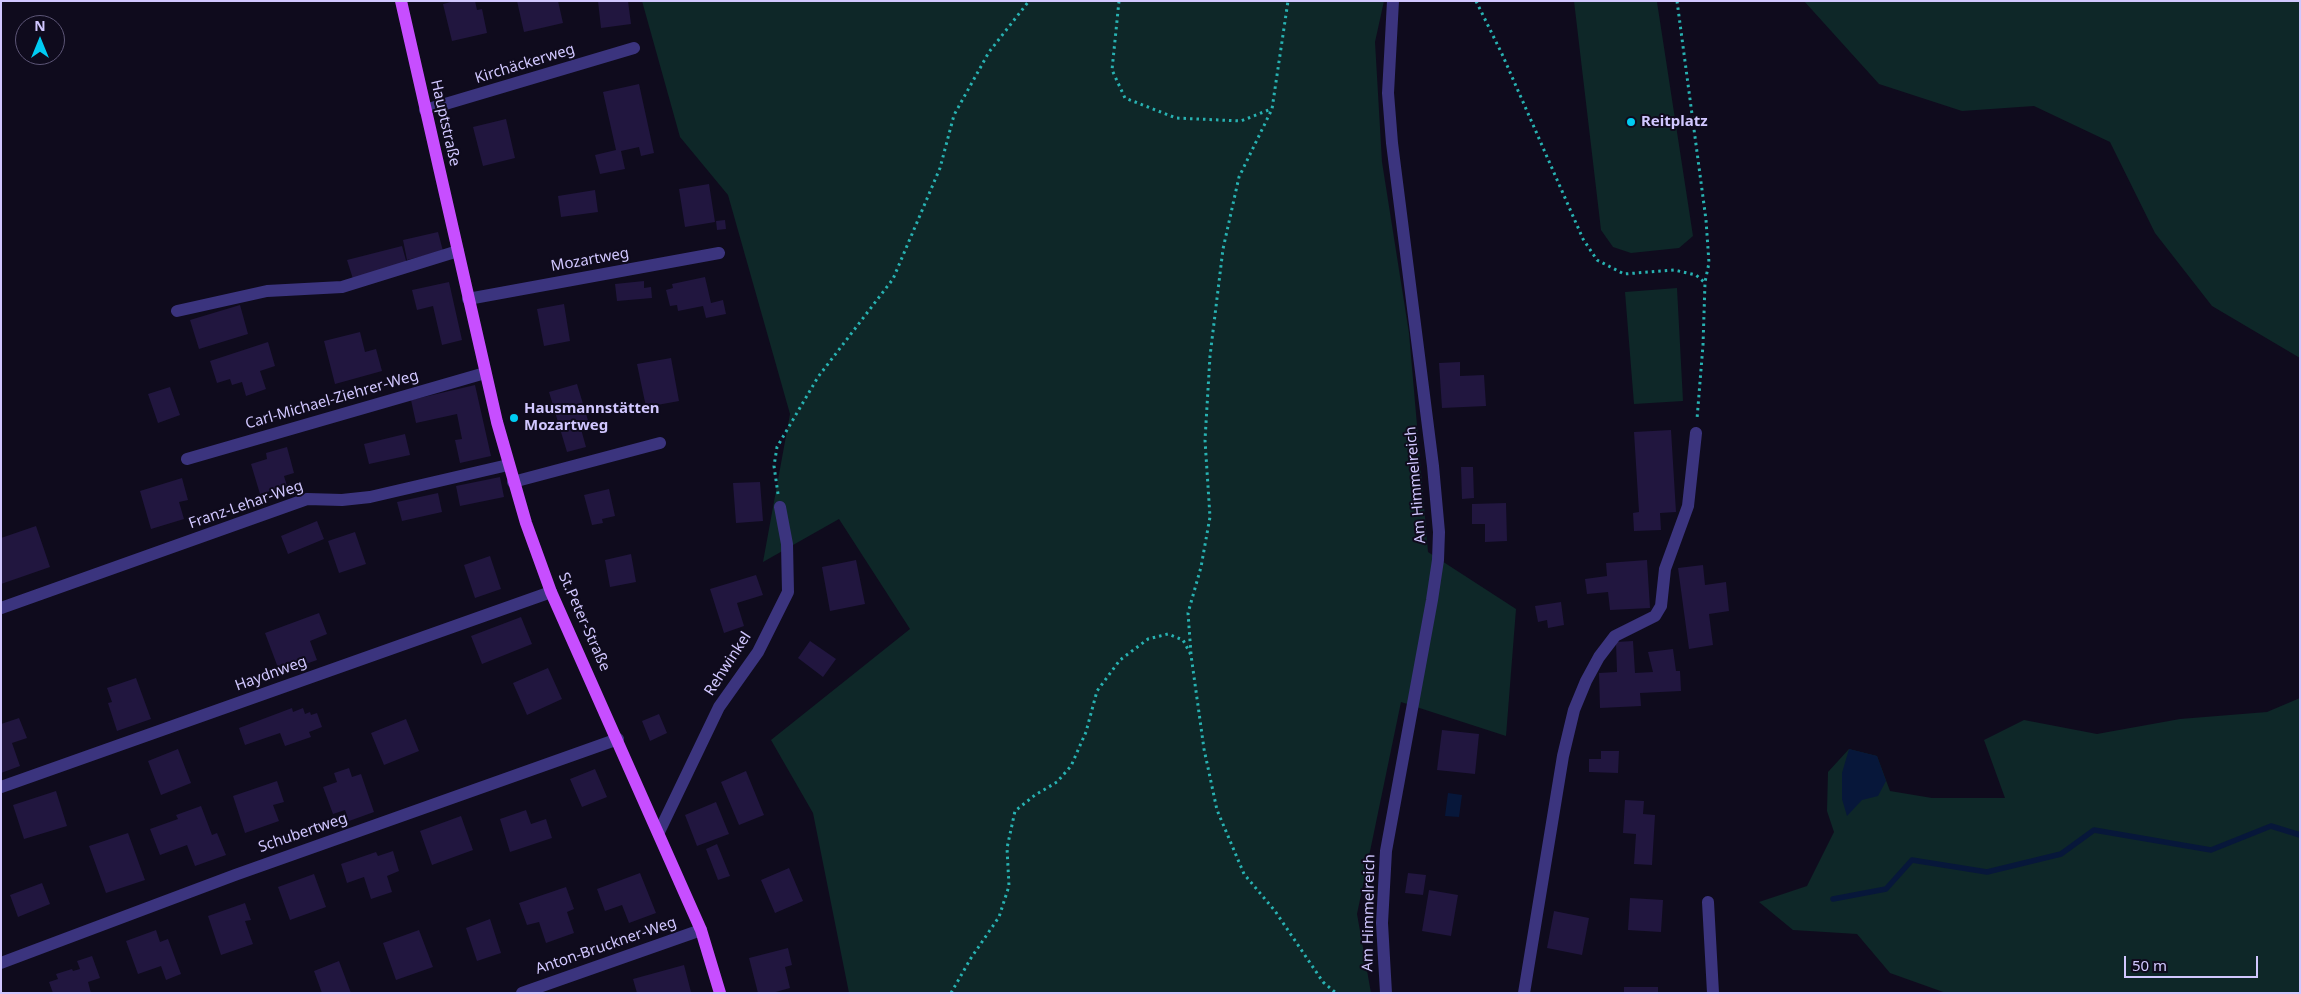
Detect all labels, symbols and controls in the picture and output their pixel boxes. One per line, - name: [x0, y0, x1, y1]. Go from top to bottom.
- north arrow: [15, 15, 65, 65]
- text: N: [34, 16, 46, 35]
- street label: Kirchäckerweg: [473, 40, 577, 88]
- street label: Hauptstraße: [426, 78, 464, 168]
- place label: Reitplatz: [1641, 113, 1708, 131]
- marker: Reitplatz: [1625, 116, 1637, 128]
- street label: Mozartweg: [549, 244, 631, 276]
- street label: Carl-Michael-Ziehrer-Weg: [243, 367, 421, 433]
- place label: Hausmannstätten Mozartweg: [524, 400, 660, 435]
- marker: Hausmannstätten Mozartweg: [508, 412, 520, 424]
- street label: Am Himmelreich: [1402, 426, 1430, 544]
- street label: Franz-Lehar-Weg: [187, 477, 305, 533]
- street label: St.Peter-Straße: [554, 570, 614, 674]
- street label: Rehwinkel: [701, 629, 755, 699]
- street label: Haydnweg: [233, 653, 309, 695]
- street label: Schubertweg: [256, 809, 350, 857]
- street label: Am Himmelreich: [1359, 854, 1379, 972]
- street label: Anton-Bruckner-Weg: [533, 913, 679, 979]
- scale bar: [2126, 946, 2260, 978]
- text: 50 m: [2132, 955, 2167, 975]

